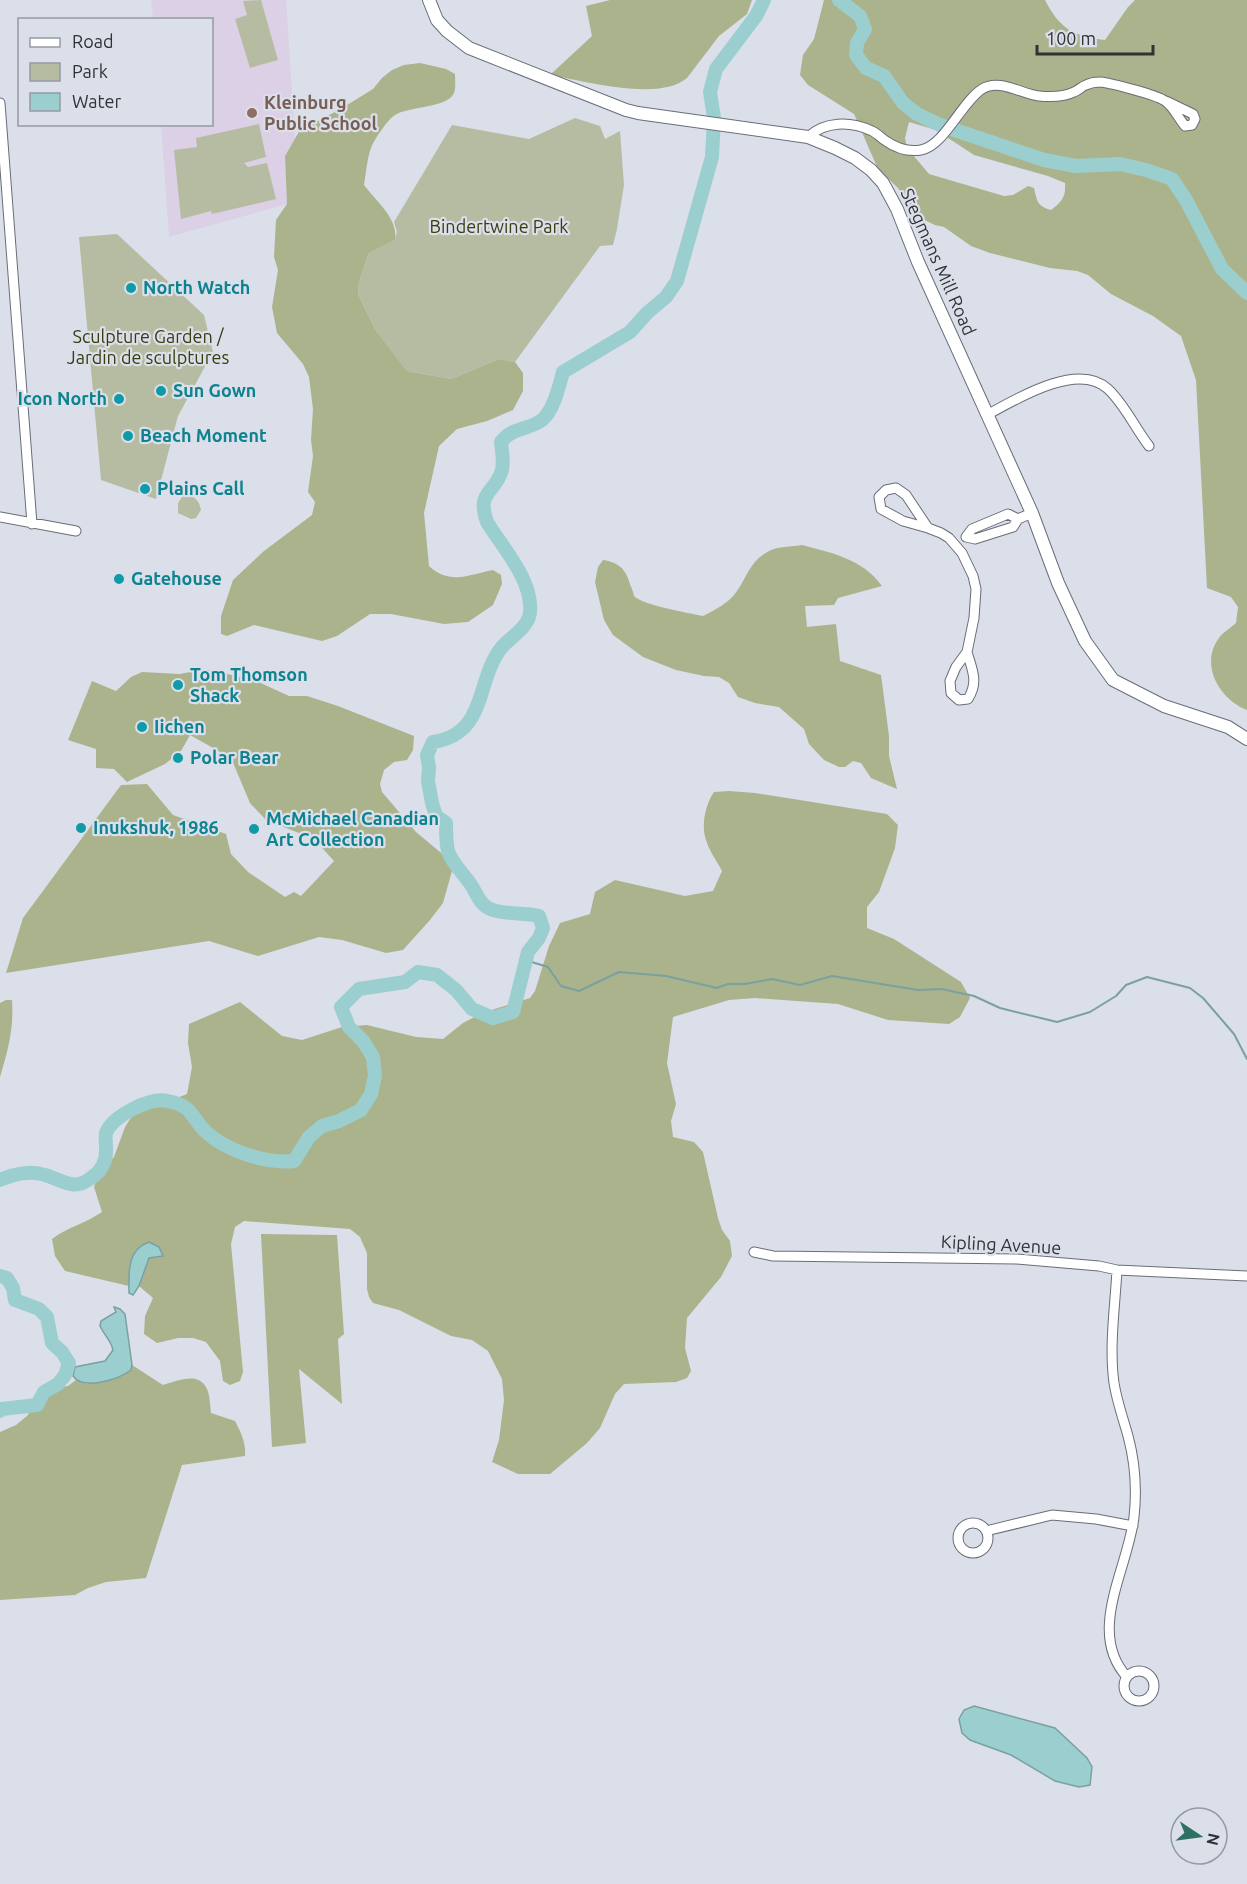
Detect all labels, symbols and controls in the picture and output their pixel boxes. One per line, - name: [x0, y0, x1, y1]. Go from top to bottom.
- legend: [18, 18, 213, 126]
- scale bar: [1037, 18, 1152, 56]
- text: 100 m: [1046, 28, 1096, 48]
- text: Road: [72, 31, 114, 51]
- text: Park: [72, 61, 108, 81]
- text: Water: [72, 91, 122, 111]
- place label: Kleinburg Public School: [264, 92, 378, 133]
- marker: Kleinburg Public School: [245, 106, 259, 120]
- street label: Stegmans Mill Road: [897, 185, 980, 338]
- park label: Bindertwine Park: [430, 216, 568, 236]
- place label: North Watch: [143, 277, 250, 297]
- marker: North Watch: [124, 281, 138, 295]
- park label: Sculpture Garden / Jardin de sculptures: [67, 326, 229, 367]
- place label: Sun Gown: [173, 380, 256, 400]
- marker: Sun Gown: [154, 384, 168, 398]
- place label: Icon North: [18, 388, 107, 408]
- marker: Icon North: [112, 392, 126, 406]
- place label: Beach Moment: [140, 425, 267, 445]
- marker: Beach Moment: [121, 429, 135, 443]
- place label: Plains Call: [157, 478, 245, 498]
- marker: Plains Call: [138, 482, 152, 496]
- place label: Gatehouse: [131, 568, 222, 588]
- marker: Gatehouse: [112, 572, 126, 586]
- place label: Tom Thomson Shack: [190, 664, 308, 705]
- marker: Tom Thomson Shack: [171, 678, 185, 692]
- place label: Iichen: [154, 716, 205, 736]
- marker: Iichen: [135, 720, 149, 734]
- place label: Polar Bear: [190, 747, 279, 767]
- marker: Polar Bear: [171, 751, 185, 765]
- place label: McMichael Canadian Art Collection: [266, 808, 439, 849]
- place label: Inukshuk, 1986: [93, 817, 219, 837]
- marker: Inukshuk, 1986: [74, 821, 88, 835]
- marker: McMichael Canadian Art Collection: [247, 822, 261, 836]
- street label: Kipling Avenue: [940, 1231, 1062, 1257]
- north arrow: [1169, 1806, 1229, 1866]
- text: N: [1204, 1832, 1224, 1847]

